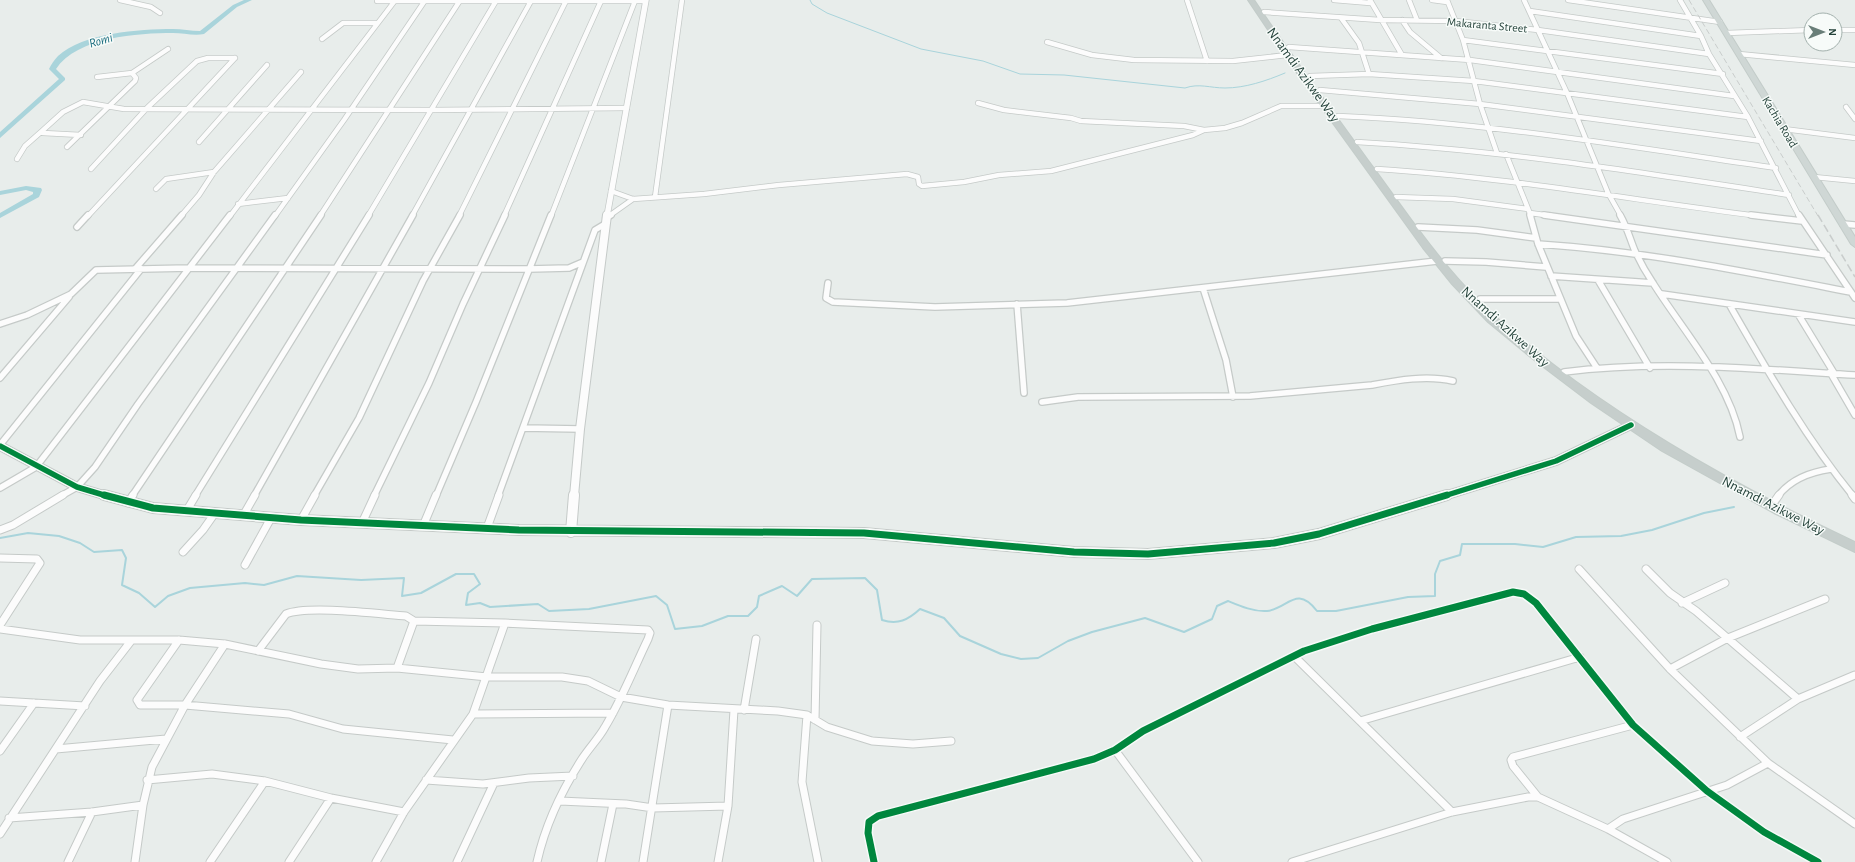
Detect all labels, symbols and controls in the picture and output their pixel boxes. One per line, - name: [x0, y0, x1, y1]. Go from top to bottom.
- north arrow: [1803, 12, 1843, 52]
- street label: Makaranta Street: [1446, 16, 1528, 35]
- street label: Nnamdi Azikwe Way: [1264, 25, 1342, 125]
- text: N: [1827, 28, 1838, 36]
- water label: Romi: [88, 31, 114, 51]
- street label: Kachia Road: [1760, 94, 1800, 150]
- street label: Nnamdi Azikwe Way: [1458, 284, 1552, 370]
- street label: Nnamdi Azikwe Way: [1720, 474, 1826, 538]

